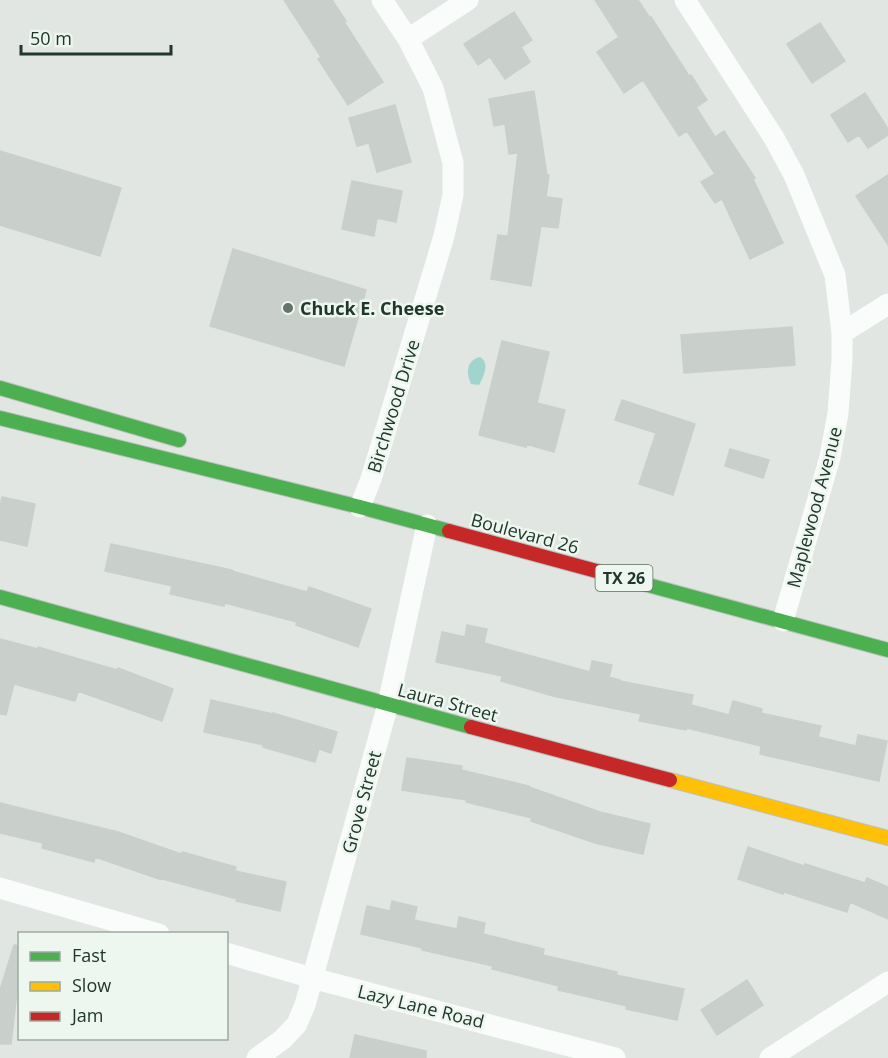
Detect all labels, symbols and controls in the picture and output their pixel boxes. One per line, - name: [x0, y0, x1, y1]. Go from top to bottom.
- scale bar: [21, 18, 171, 56]
- text: 50 m: [30, 26, 72, 50]
- place label: Chuck E. Cheese: [300, 296, 444, 320]
- marker: Chuck E. Cheese: [281, 301, 295, 315]
- street label: Birchwood Drive: [361, 336, 425, 476]
- street label: Maplewood Avenue: [781, 424, 847, 590]
- street label: Boulevard 26: [468, 507, 582, 559]
- road number: TX 26: [596, 565, 652, 591]
- street label: Laura Street: [395, 677, 501, 727]
- street label: Grove Street: [336, 748, 386, 856]
- legend: [18, 932, 228, 1040]
- text: Fast: [72, 943, 106, 967]
- text: Slow: [72, 973, 111, 997]
- street label: Lazy Lane Road: [355, 979, 487, 1033]
- text: Jam: [70, 1003, 104, 1027]

